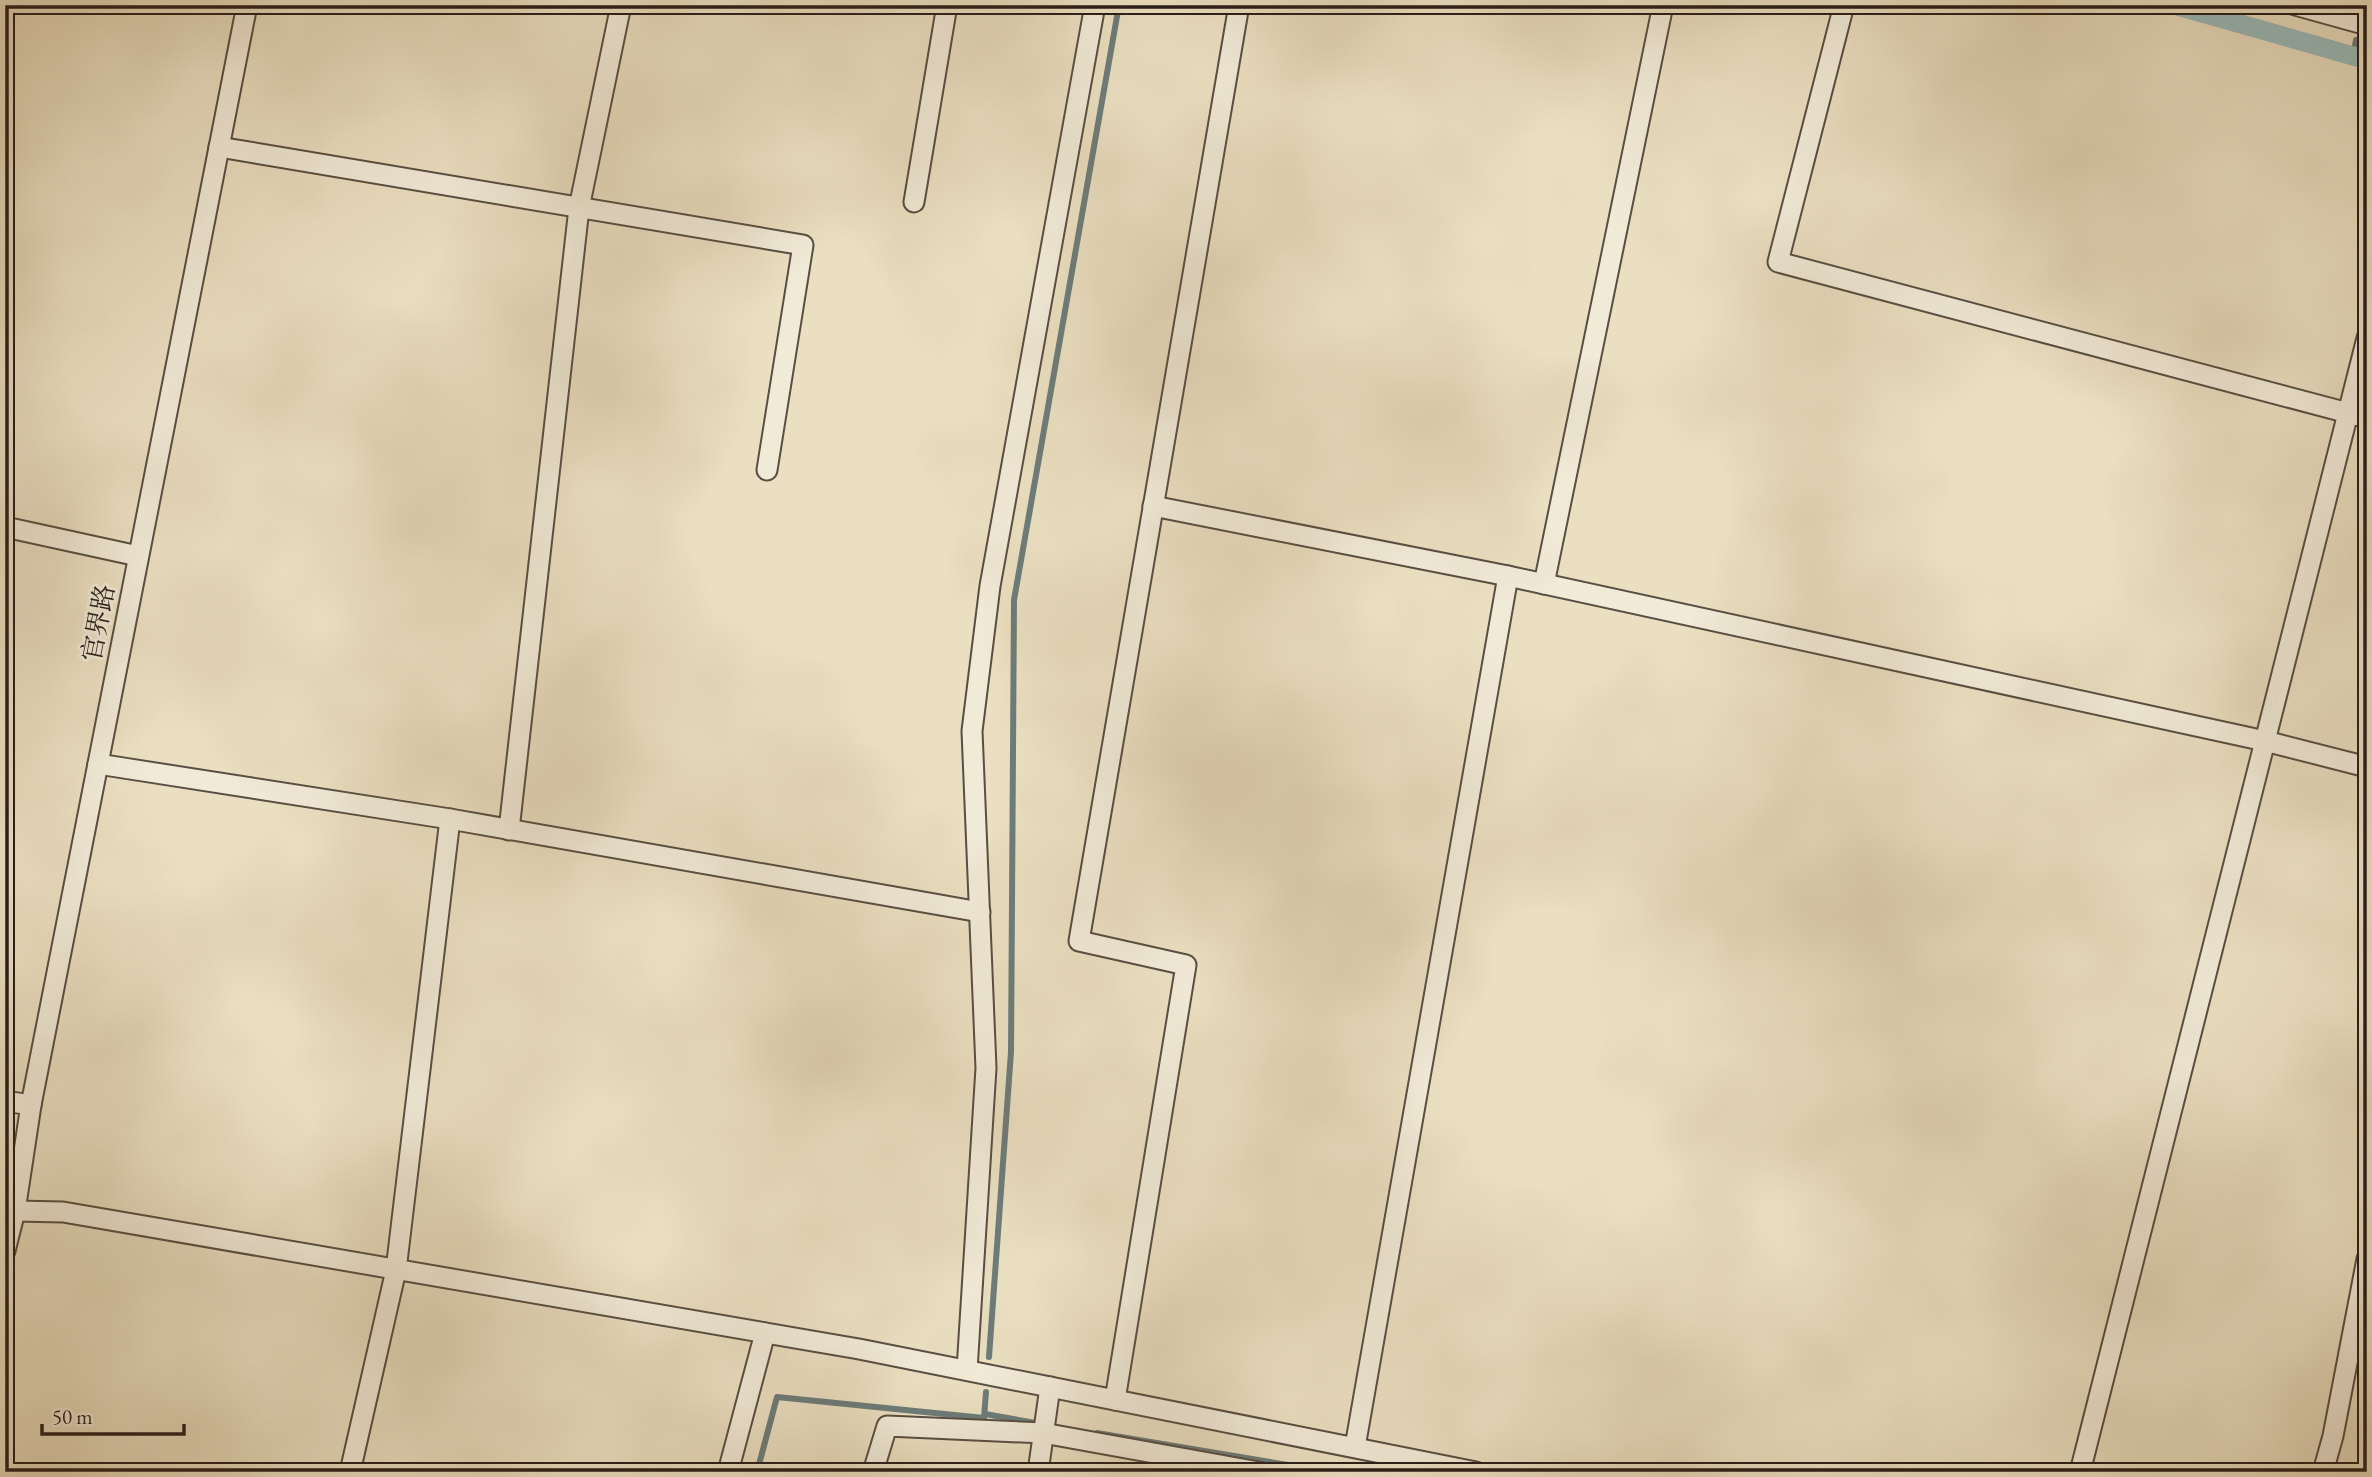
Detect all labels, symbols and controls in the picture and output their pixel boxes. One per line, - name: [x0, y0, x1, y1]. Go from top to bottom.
- street label: 官界路: [74, 581, 122, 665]
- scale bar: [42, 1393, 184, 1437]
- text: 50 m: [52, 1403, 93, 1430]

